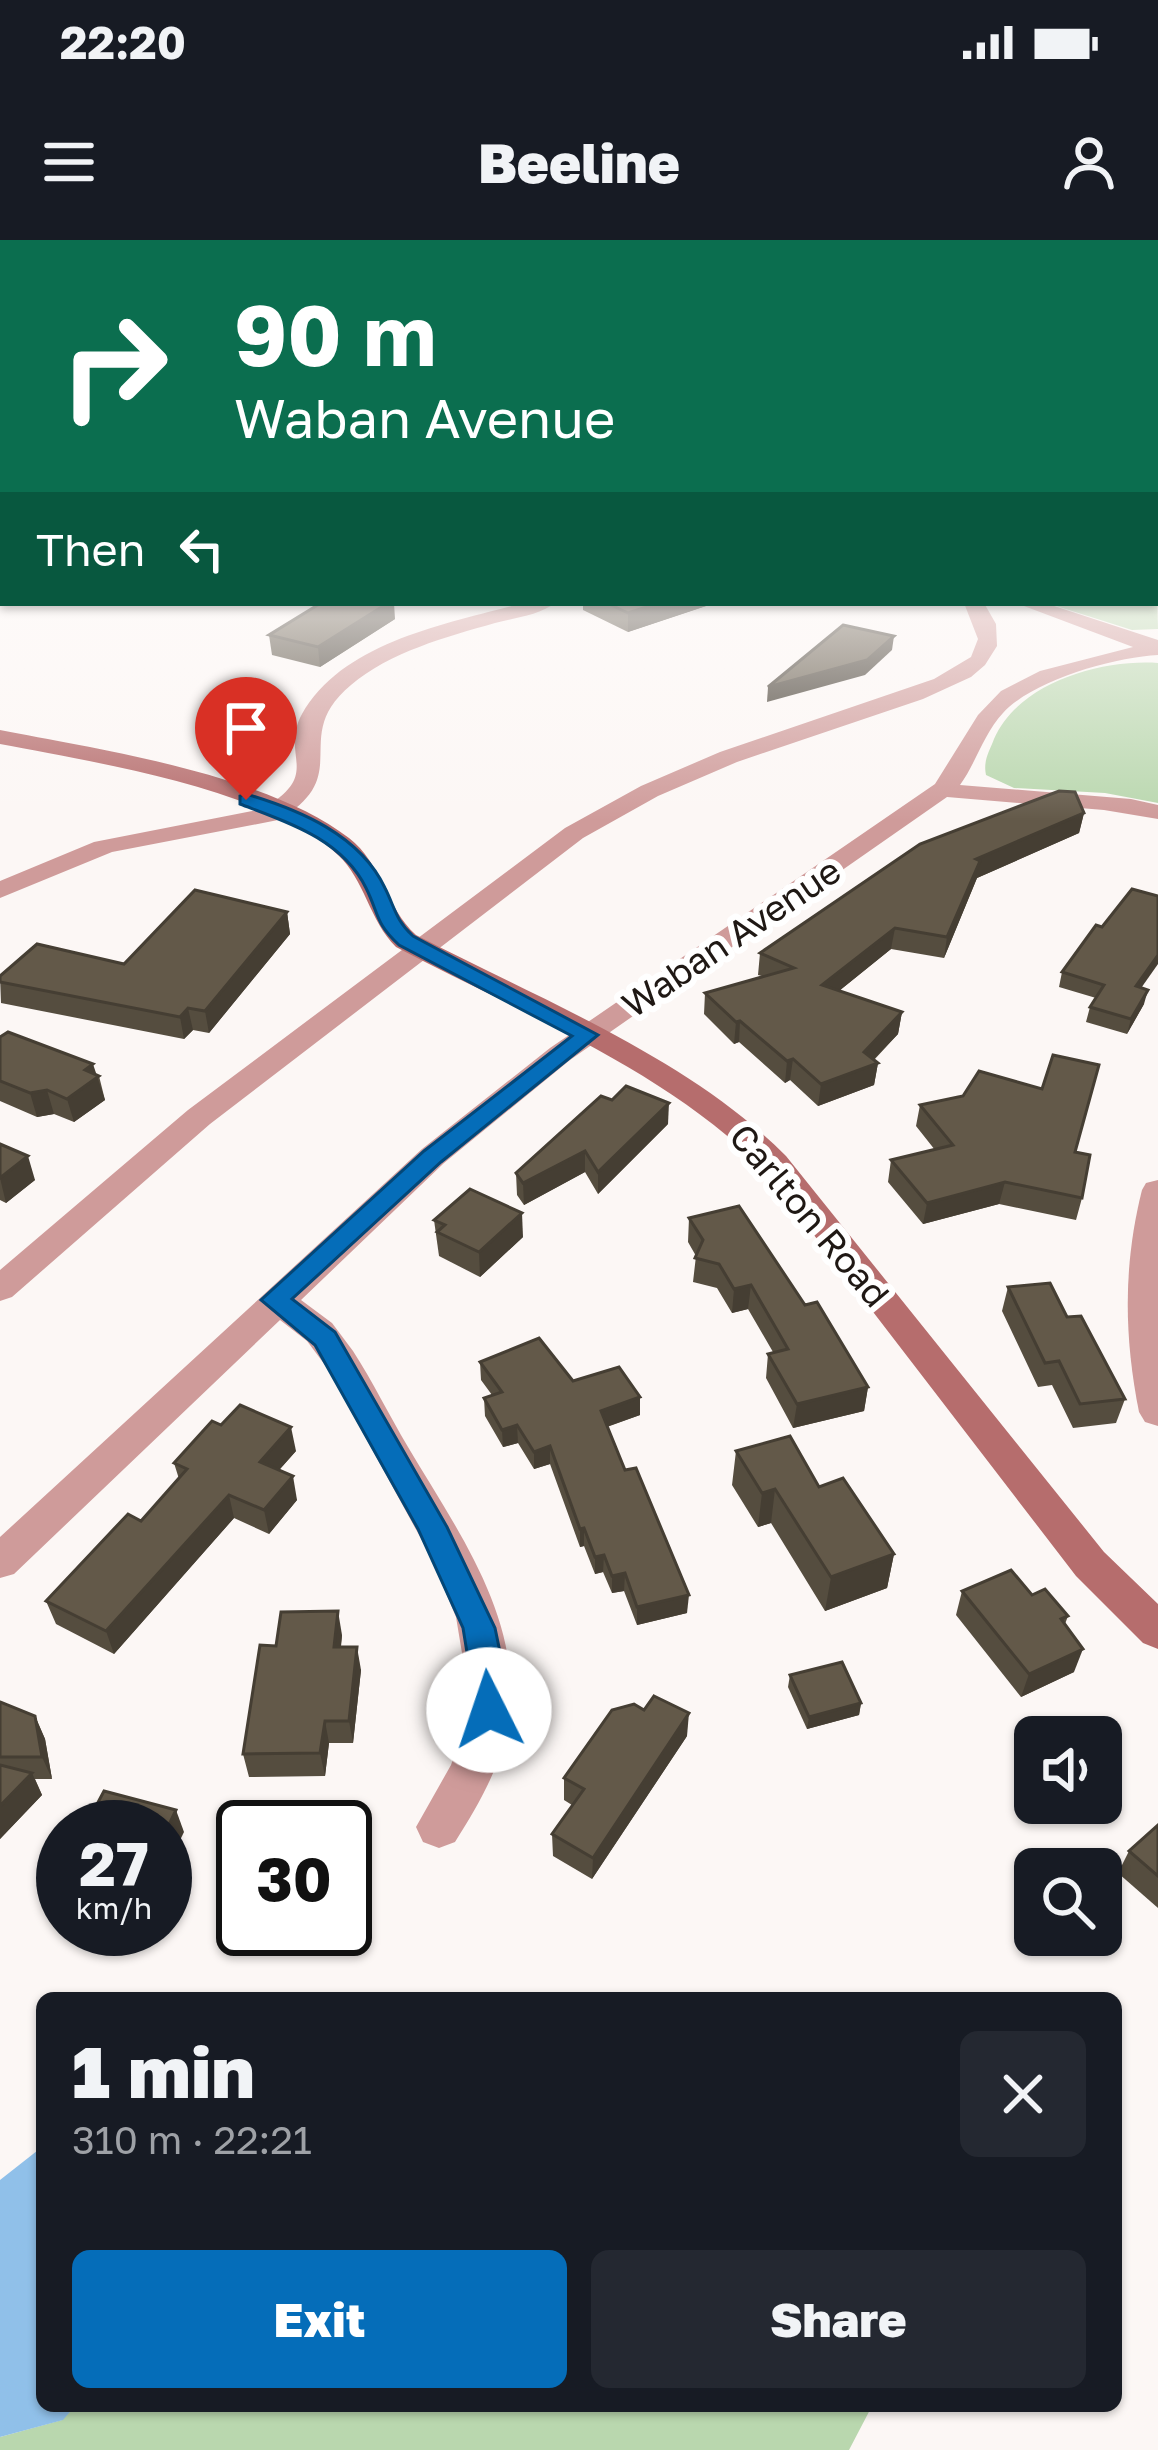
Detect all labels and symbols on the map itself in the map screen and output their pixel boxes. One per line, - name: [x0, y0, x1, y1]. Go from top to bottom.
- pin: [195, 677, 297, 800]
- street label: Waban Avenue: [614, 848, 848, 1026]
- street label: Carlton Road: [721, 1115, 899, 1315]
- position arrow: [426, 1647, 552, 1773]
- speed limit sign: 30: [216, 1800, 372, 1956]

